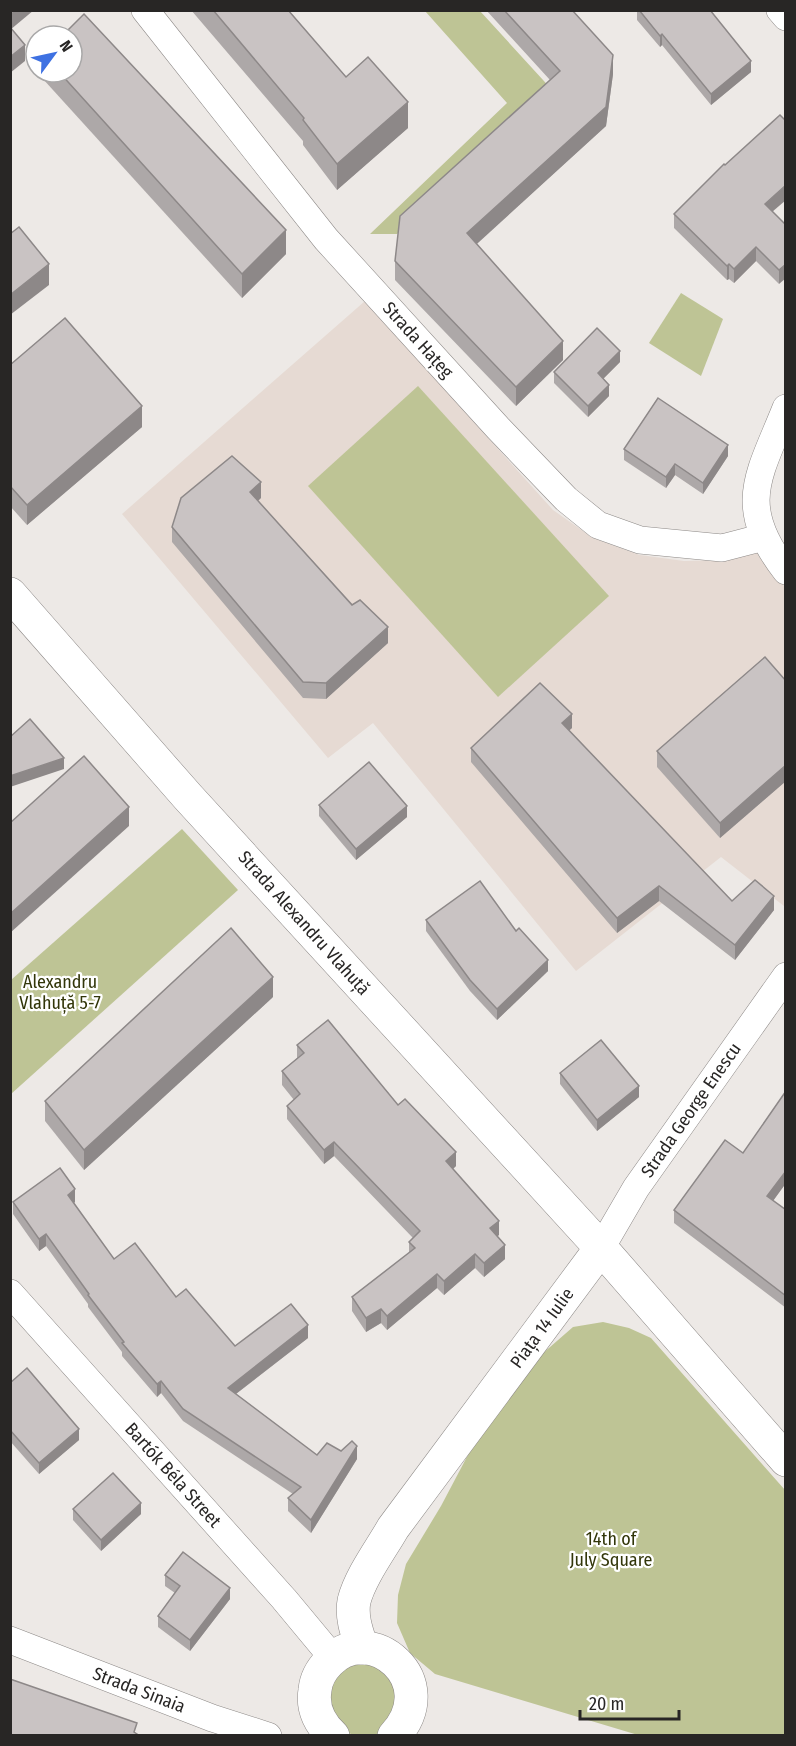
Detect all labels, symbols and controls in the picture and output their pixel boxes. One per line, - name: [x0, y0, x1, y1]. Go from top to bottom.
- north arrow: [24, 24, 84, 84]
- text: N: [56, 37, 77, 55]
- street label: Strada Hațeg: [378, 297, 458, 383]
- street label: Strada Alexandru Vlahuță: [233, 846, 375, 1000]
- park label: Alexandru Vlahuță 5-7: [19, 971, 101, 1014]
- street label: Strada George Enescu: [636, 1038, 746, 1182]
- street label: Piața 14 Iulie: [506, 1283, 579, 1372]
- street label: Bartók Béla Street: [120, 1418, 226, 1532]
- park label: 14th of July Square: [570, 1528, 652, 1571]
- street label: Strada Sinaia: [90, 1662, 188, 1718]
- scale bar: [580, 1683, 679, 1721]
- text: 20 m: [589, 1693, 624, 1715]

